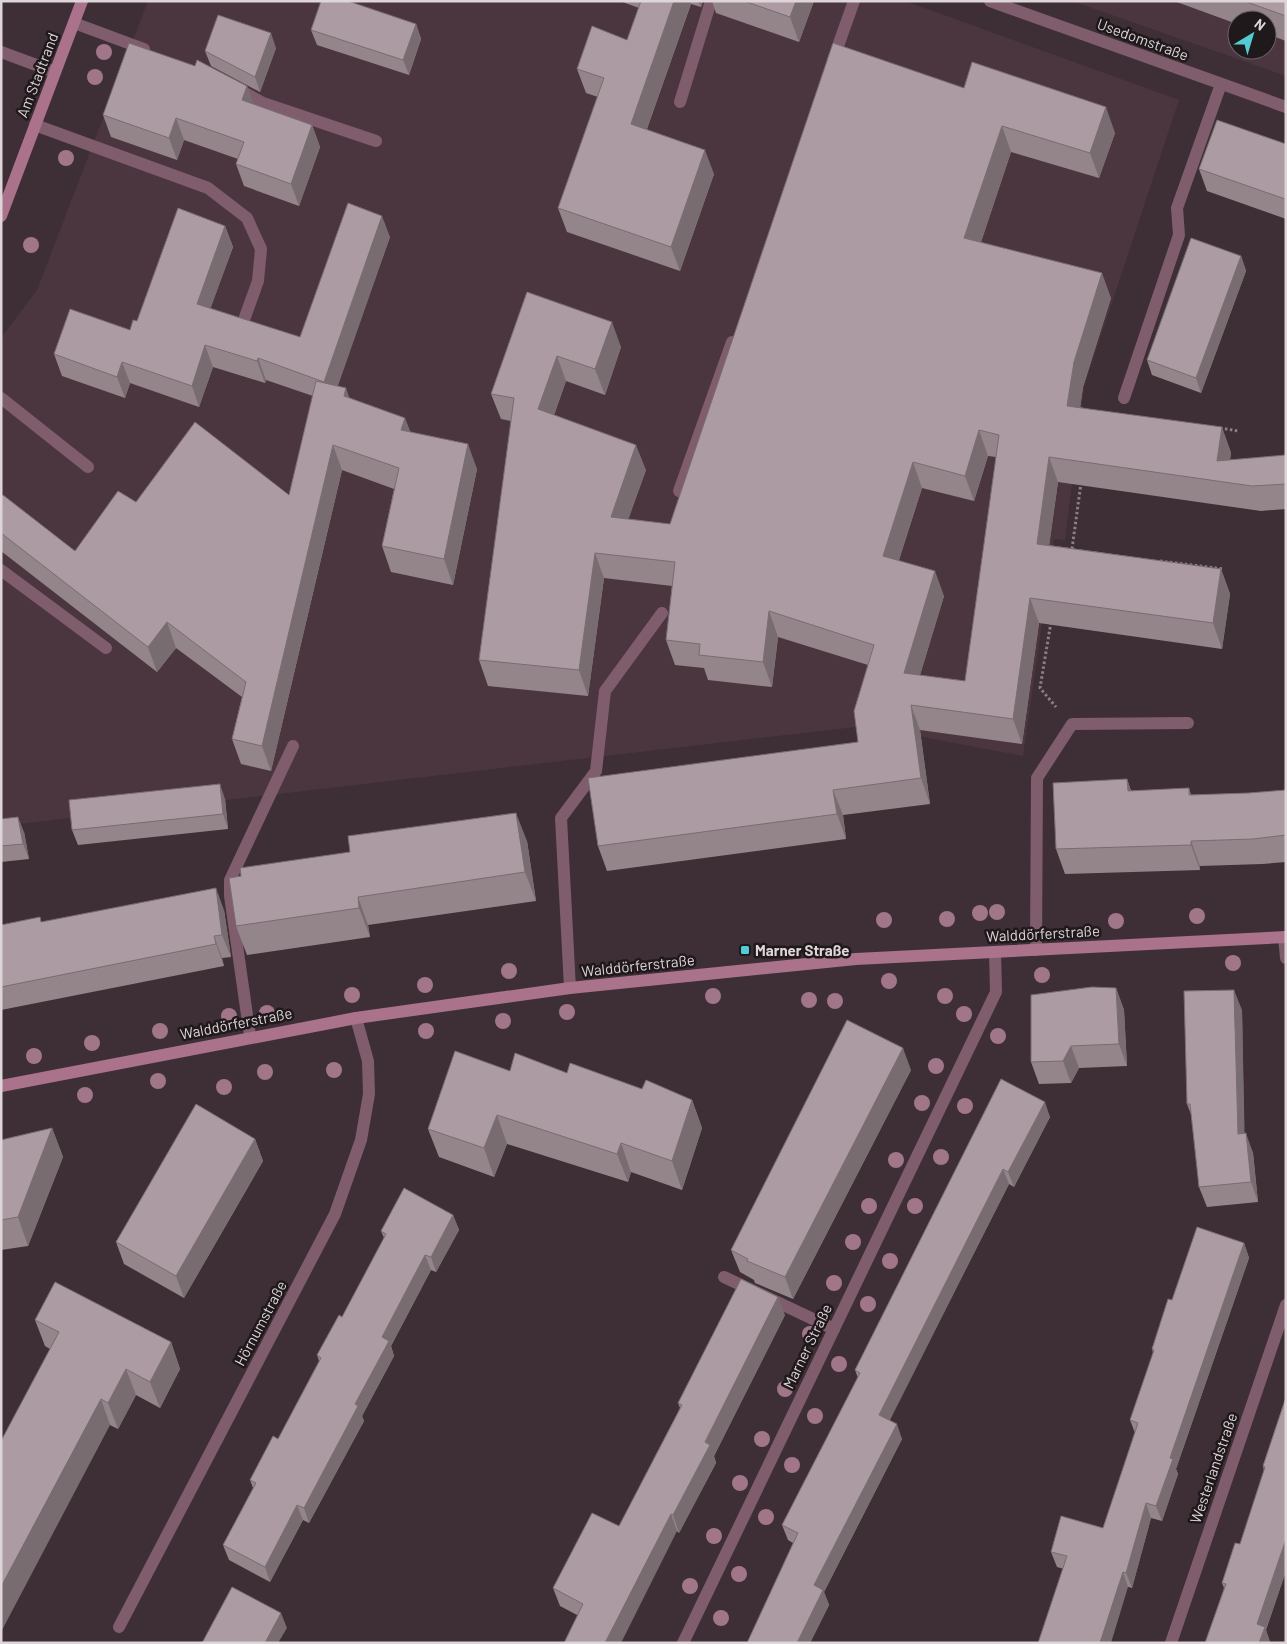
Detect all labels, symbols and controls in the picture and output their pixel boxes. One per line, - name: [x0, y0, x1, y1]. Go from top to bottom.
- north arrow: [1227, 10, 1277, 60]
- street label: Usedomstraße: [1095, 14, 1191, 64]
- text: N: [1251, 15, 1269, 34]
- street label: Am Stadtrand: [13, 30, 61, 120]
- street label: Walddörferstraße: [986, 921, 1100, 945]
- place label: Marner Straße: [755, 941, 850, 959]
- marker: Marner Straße: [739, 944, 751, 956]
- street label: Walddörferstraße: [580, 950, 696, 980]
- street label: Walddörferstraße: [178, 1003, 294, 1043]
- street label: Hörnumstraße: [230, 1277, 290, 1369]
- street label: Marner Straße: [779, 1301, 835, 1391]
- street label: Westerlandstraße: [1186, 1410, 1240, 1526]

